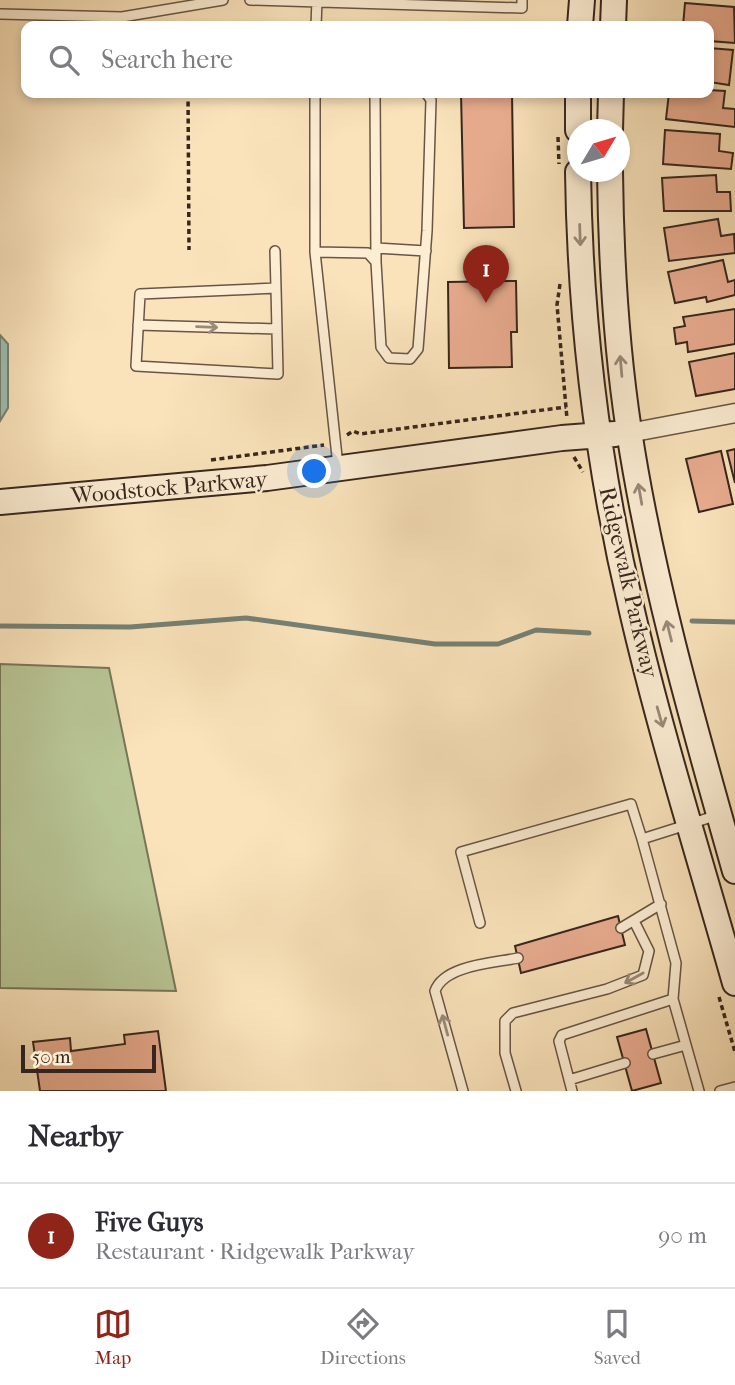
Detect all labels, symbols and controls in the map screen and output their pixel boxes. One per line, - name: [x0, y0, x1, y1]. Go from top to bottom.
- search box: [21, 21, 714, 98]
- icon: search: [45, 41, 83, 79]
- text: Search here: [101, 44, 233, 75]
- north arrow: [567, 119, 630, 182]
- one-way arrow: [573, 224, 587, 247]
- pin: 1: [463, 245, 509, 303]
- one-way arrow: [195, 320, 218, 333]
- one-way arrow: [614, 355, 627, 377]
- your location: [297, 454, 331, 488]
- street label: Woodstock Parkway: [69, 465, 269, 510]
- one-way arrow: [633, 483, 646, 506]
- street label: Ridgewalk Parkway: [593, 484, 664, 681]
- one-way arrow: [662, 620, 675, 643]
- one-way arrow: [655, 706, 668, 728]
- one-way arrow: [624, 971, 644, 985]
- one-way arrow: [437, 1014, 450, 1036]
- scale bar: [21, 1042, 156, 1074]
- text: 50 m: [32, 1046, 71, 1068]
- text: Nearby: [28, 1119, 123, 1154]
- text: Five Guys: [95, 1207, 203, 1238]
- text: 1: [47, 1222, 55, 1249]
- text: 90 m: [658, 1222, 707, 1249]
- text: Restaurant · Ridgewalk Parkway: [95, 1238, 414, 1265]
- tab: Map: [94, 1305, 132, 1369]
- tab: Directions: [320, 1305, 406, 1369]
- tab: Saved: [594, 1305, 641, 1369]

